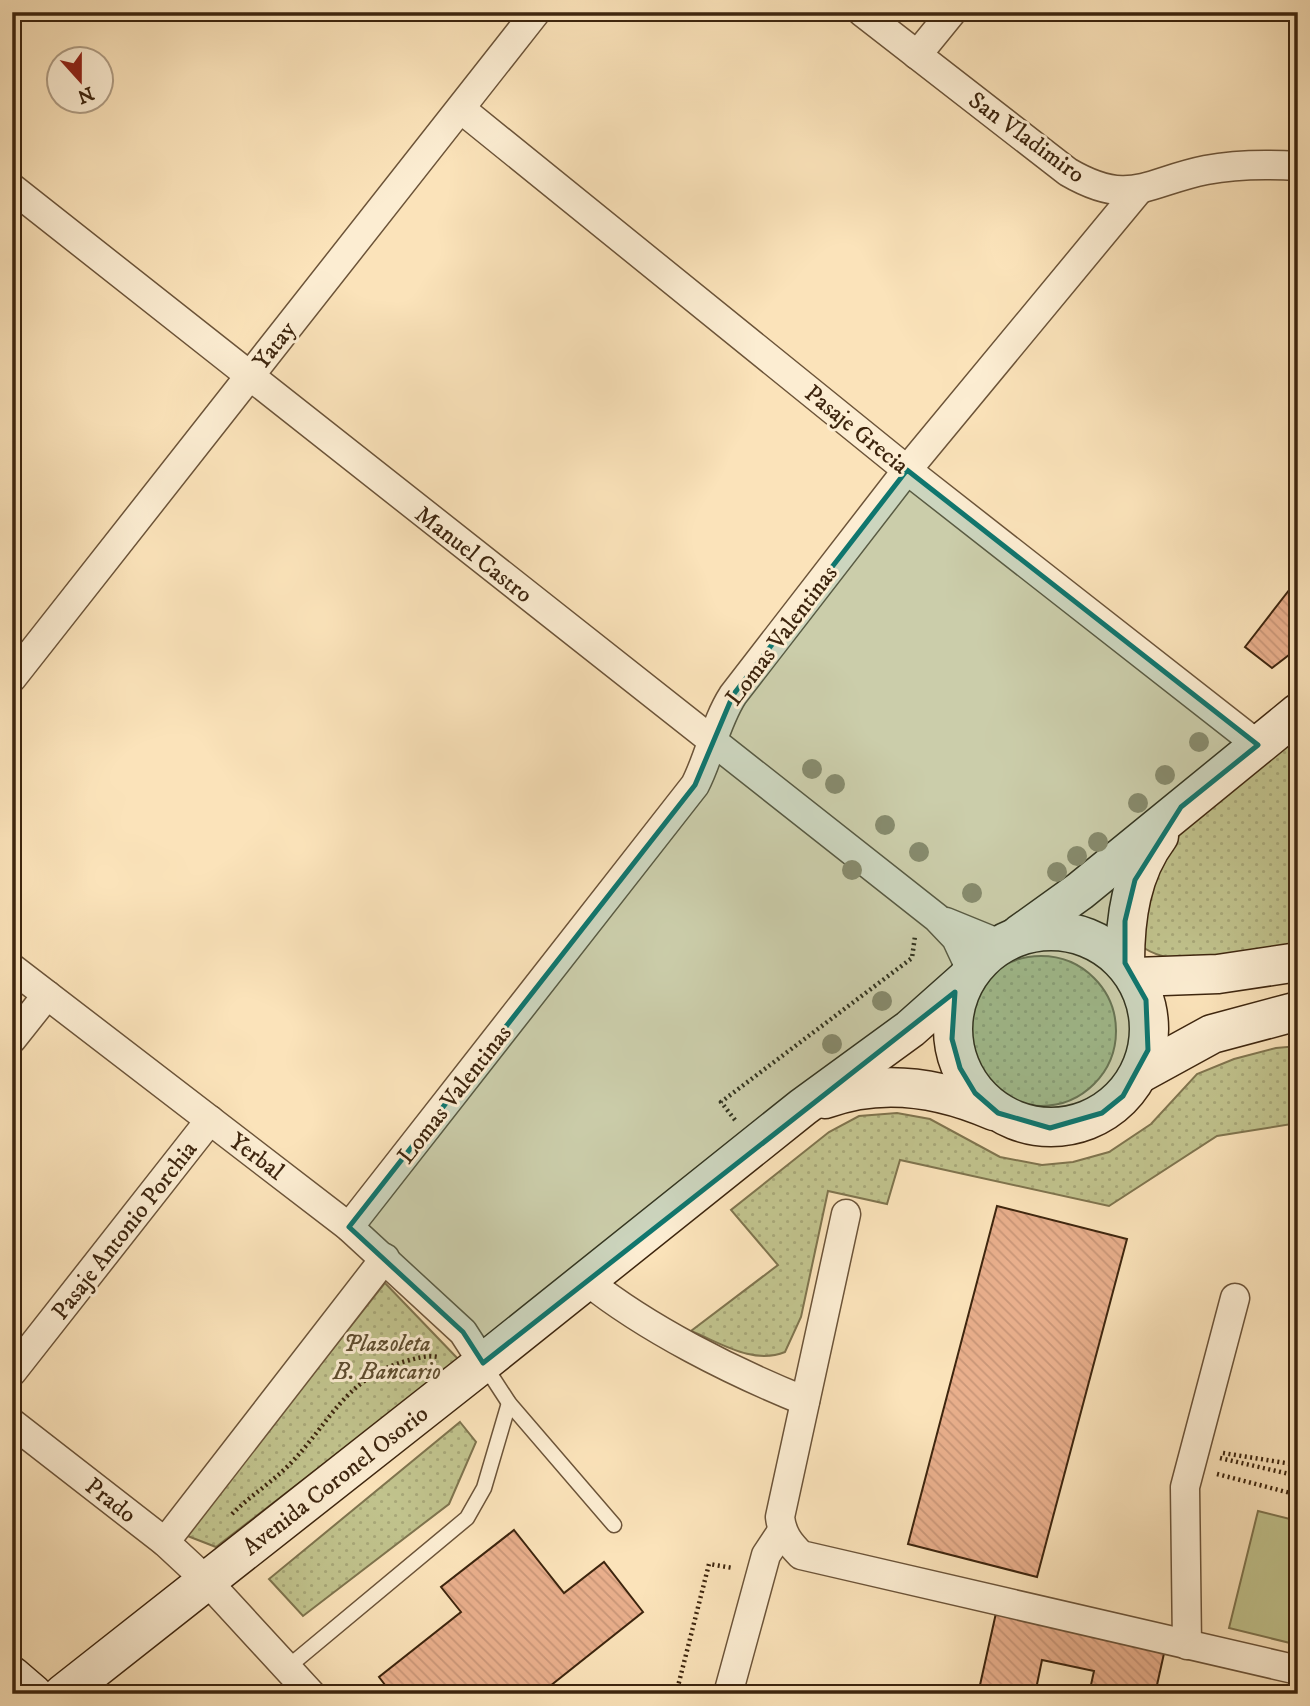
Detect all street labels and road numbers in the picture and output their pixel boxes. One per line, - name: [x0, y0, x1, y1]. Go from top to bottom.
- street label: San Vladimiro: [962, 86, 1090, 190]
- street label: Yatay: [247, 315, 303, 376]
- street label: Pasaje Grecia: [798, 379, 915, 481]
- street label: Manuel Castro: [409, 500, 538, 610]
- street label: Lomas Valentinas: [719, 559, 844, 712]
- street label: Lomas Valentinas: [391, 1019, 518, 1170]
- street label: Yerbal: [223, 1126, 290, 1188]
- street label: Pasaje Antonio Porchia: [46, 1134, 205, 1326]
- street label: Avenida Coronel Osorio: [237, 1399, 435, 1563]
- street label: Prado: [79, 1472, 142, 1530]

